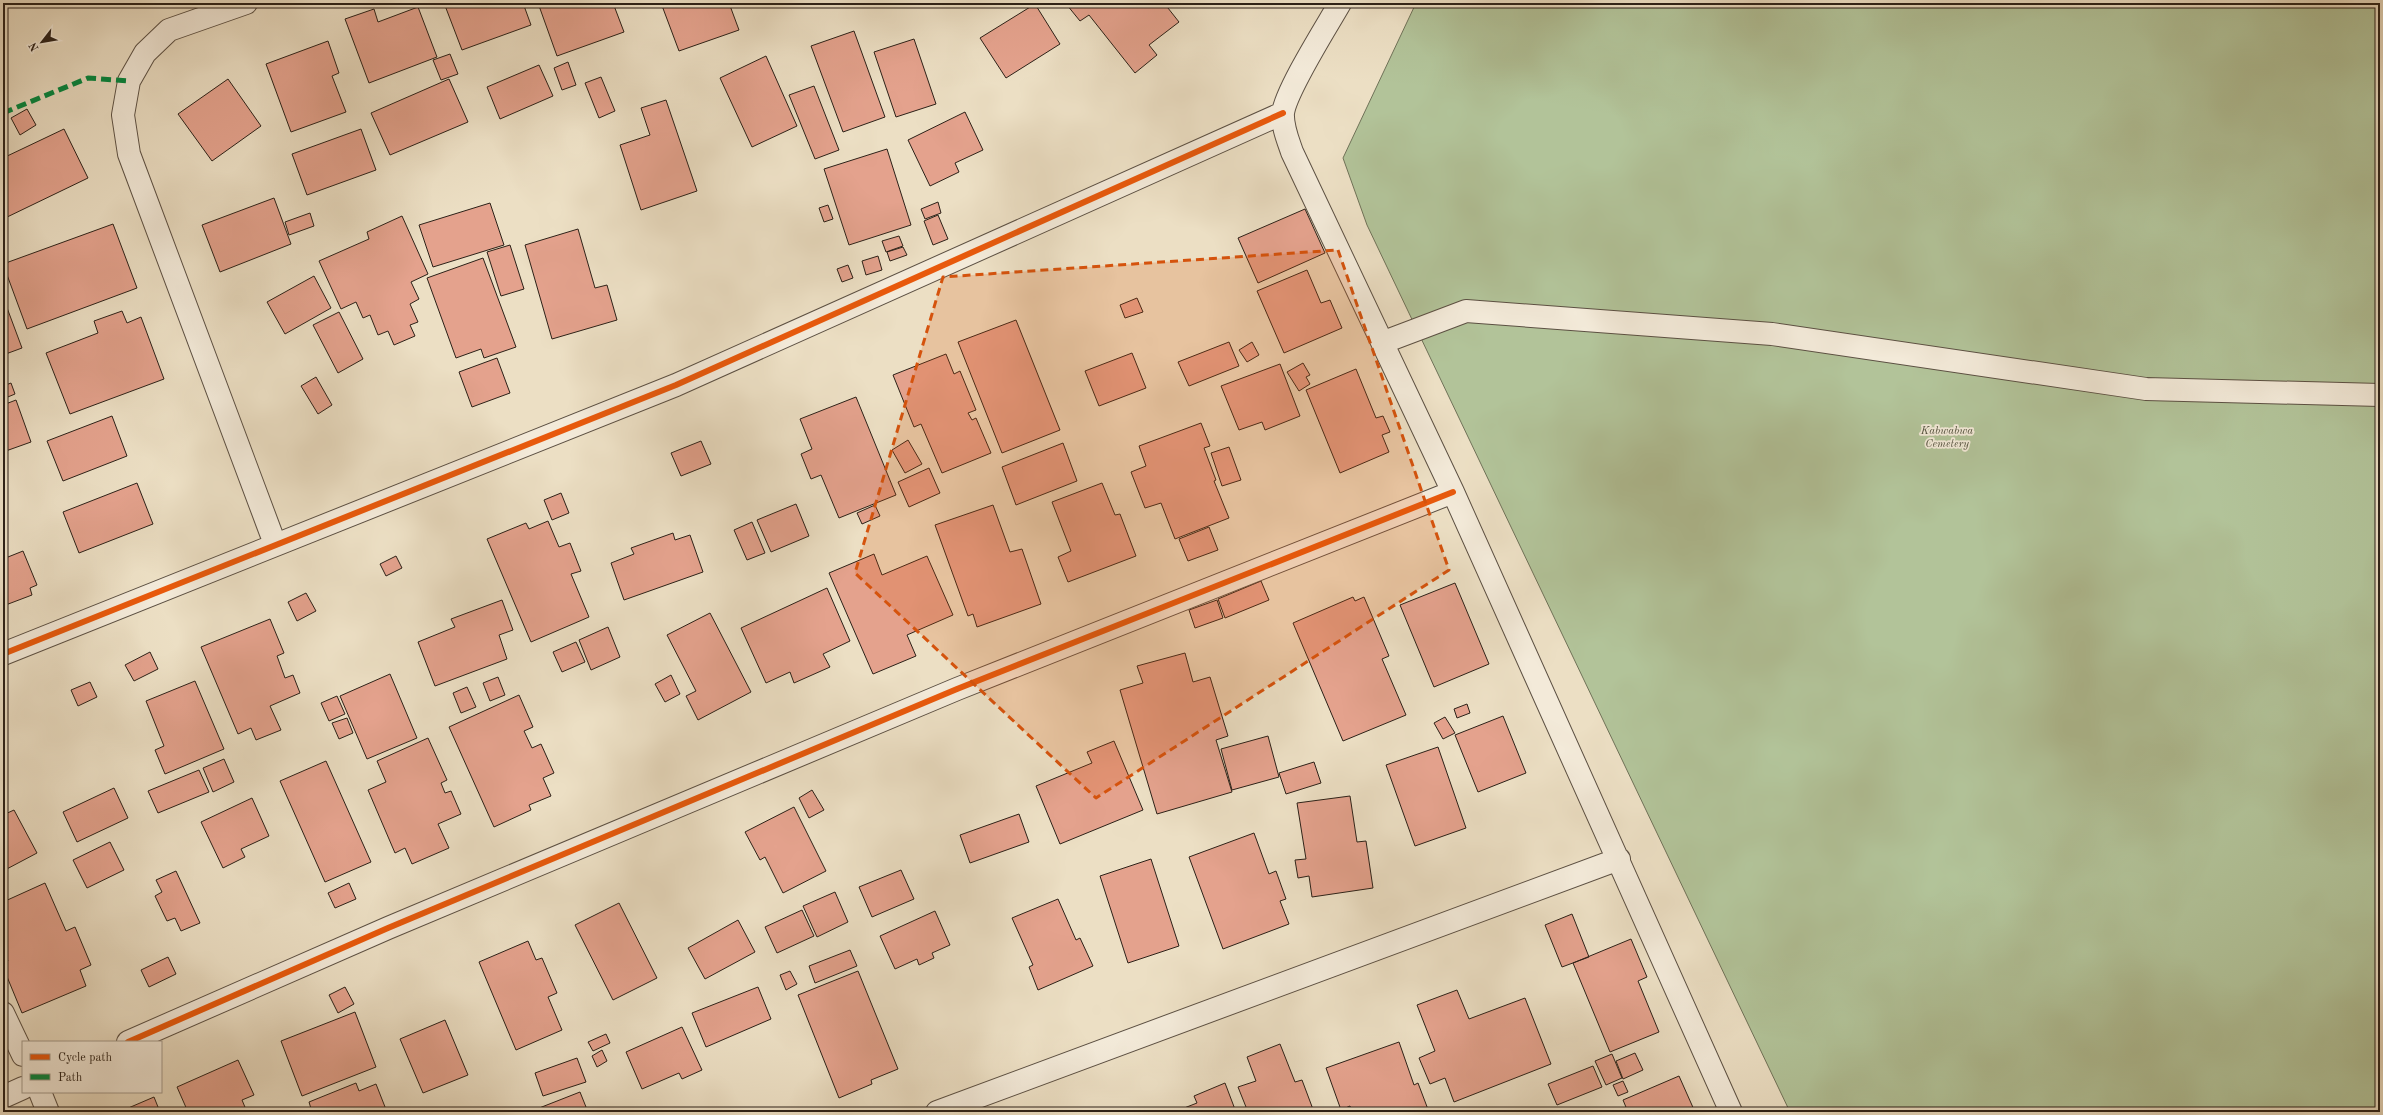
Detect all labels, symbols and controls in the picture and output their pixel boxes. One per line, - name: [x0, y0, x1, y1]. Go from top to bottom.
- north arrow: [22, 22, 62, 62]
- text: N: [28, 39, 42, 53]
- park label: Kabwabwa Cemetery: [1920, 426, 1973, 450]
- legend: [22, 1041, 162, 1093]
- text: Cycle path: [58, 1052, 113, 1064]
- text: Path: [58, 1072, 83, 1084]

